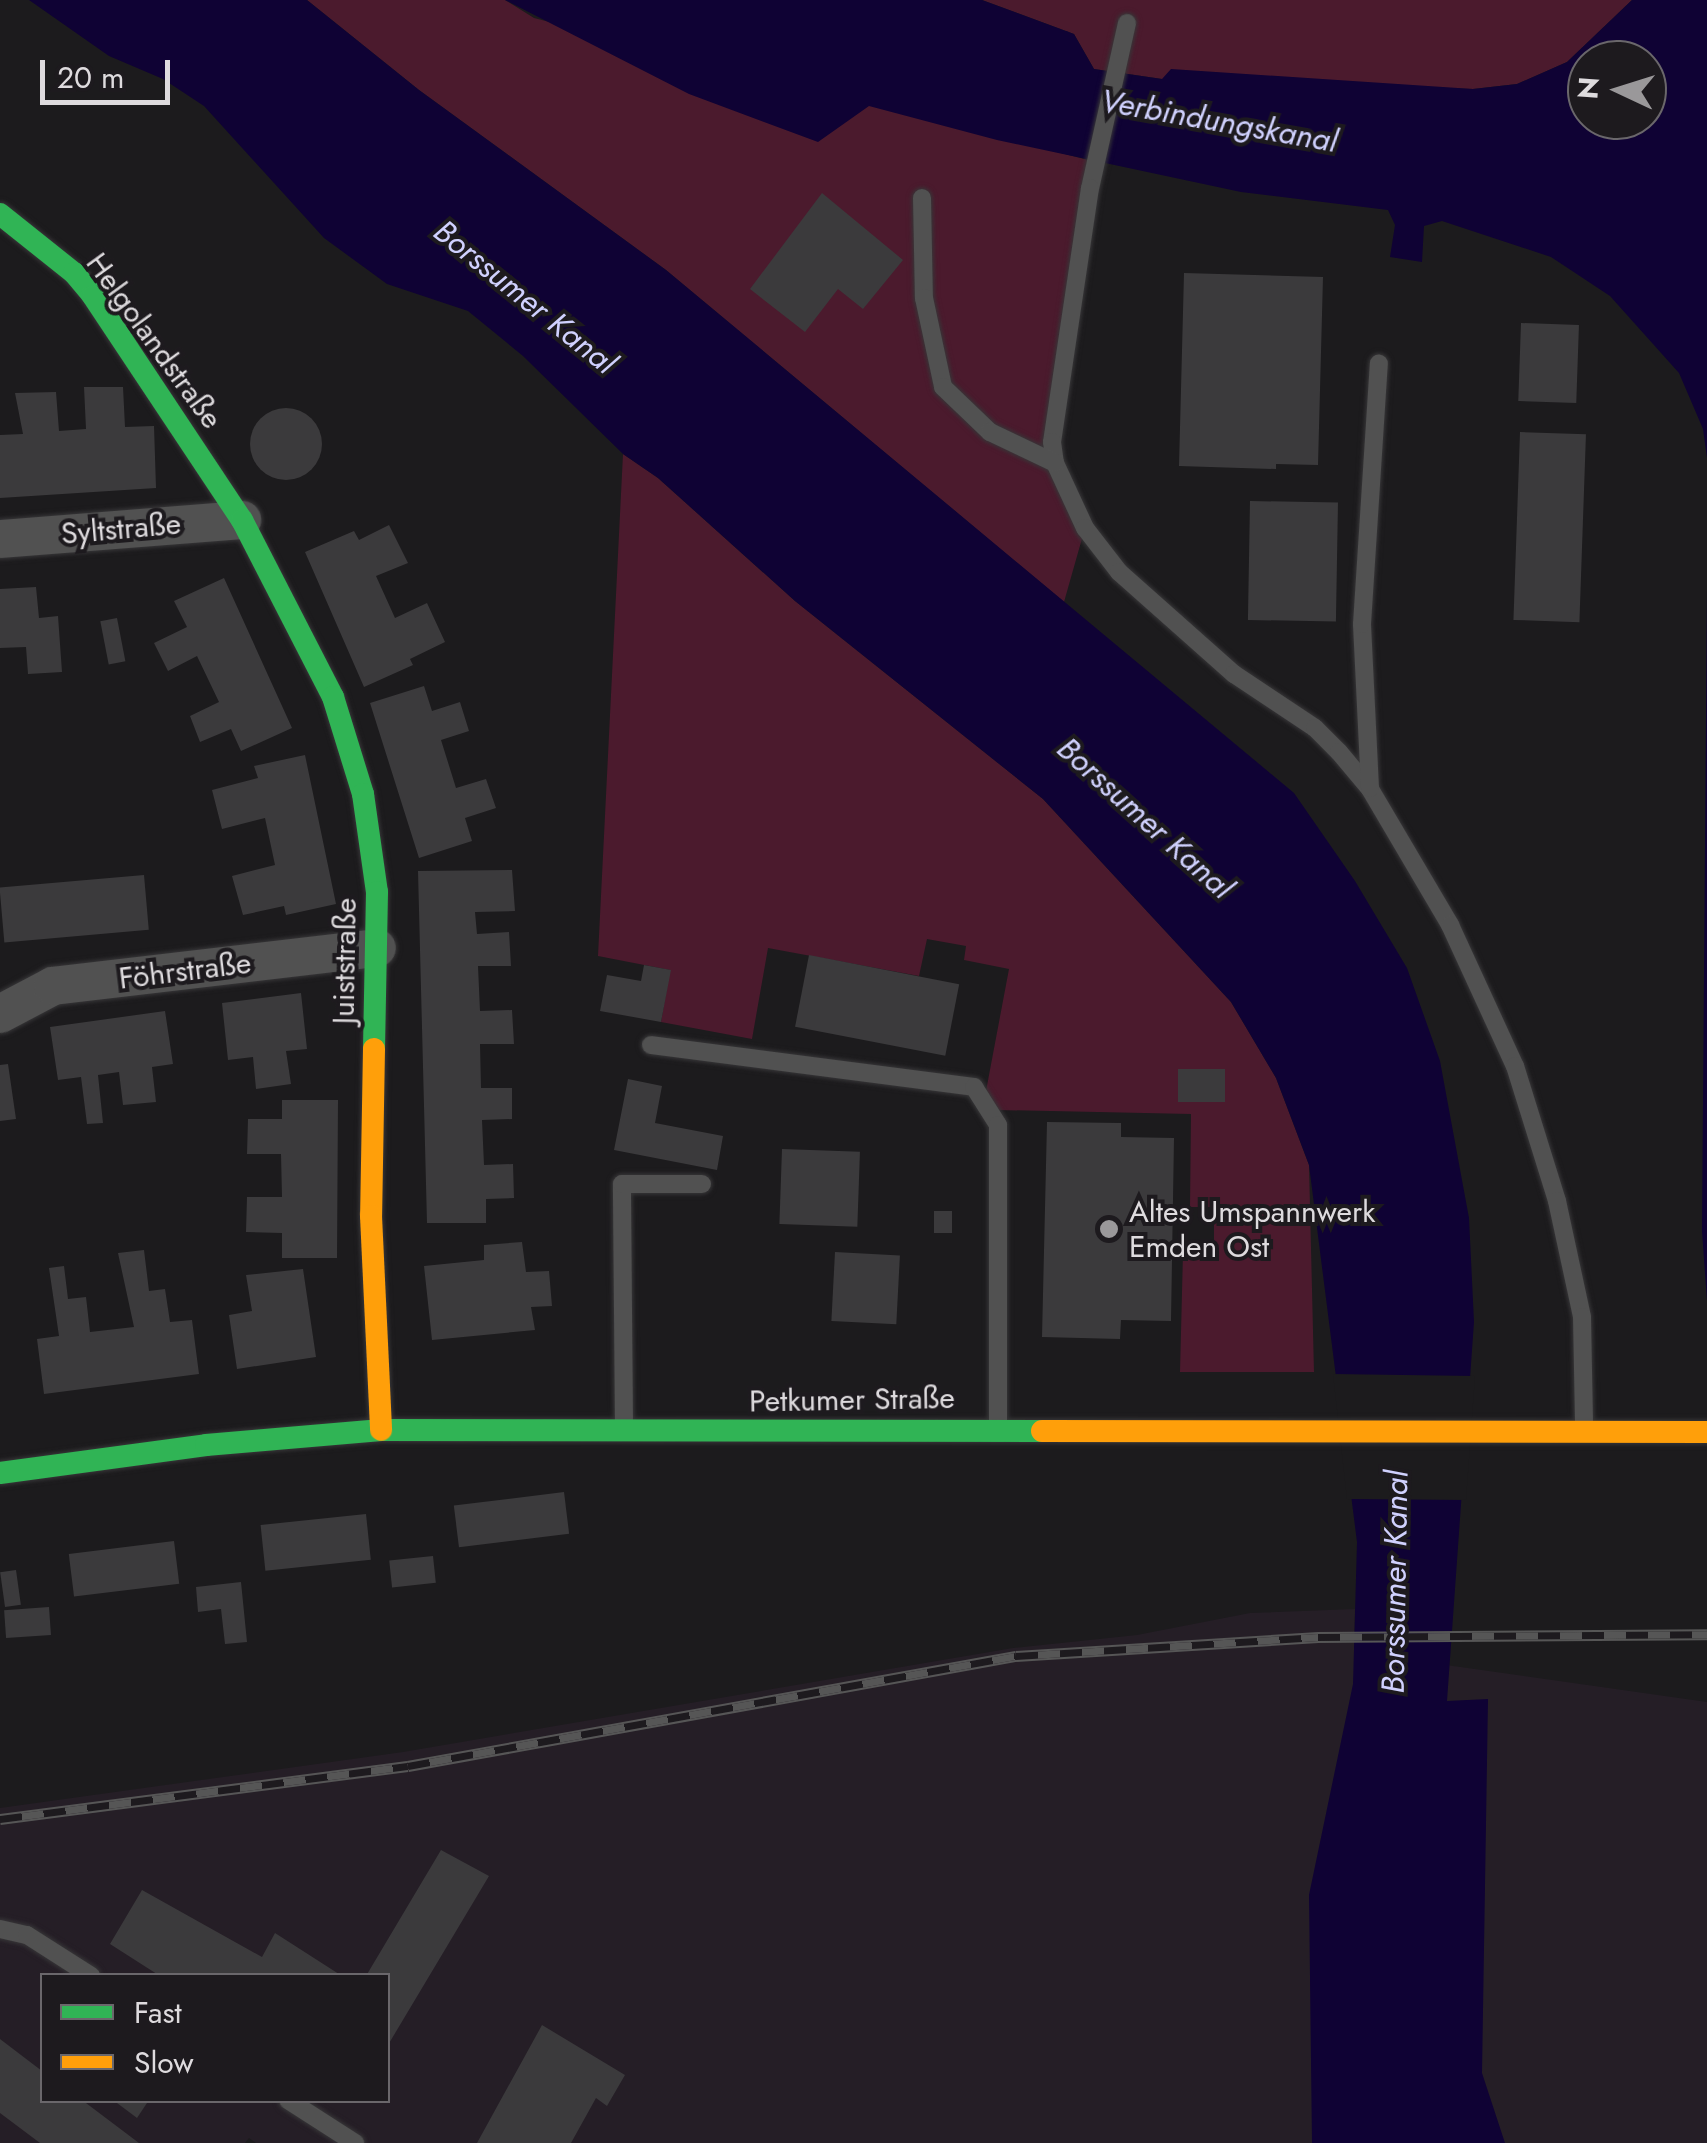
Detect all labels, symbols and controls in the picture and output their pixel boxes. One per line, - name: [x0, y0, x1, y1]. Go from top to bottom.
- scale bar: [45, 40, 175, 102]
- north arrow: [1567, 40, 1667, 140]
- text: 20 m: [57, 56, 124, 99]
- text: N: [1567, 75, 1610, 101]
- water label: Verbindungskanal: [1098, 81, 1340, 161]
- water label: Borssumer Kanal: [426, 212, 624, 382]
- street label: Helgolandstraße: [78, 246, 230, 436]
- street label: Syltstraße: [60, 506, 182, 552]
- water label: Borssumer Kanal: [1049, 729, 1241, 907]
- street label: Juiststraße: [326, 897, 364, 1025]
- street label: Föhrstraße: [117, 945, 253, 997]
- place label: Altes Umspannwerk Emden Ost: [1129, 1194, 1375, 1264]
- marker: Altes Umspannwerk Emden Ost: [1098, 1218, 1120, 1240]
- street label: Petkumer Straße: [749, 1380, 955, 1420]
- water label: Borssumer Kanal: [1374, 1470, 1416, 1694]
- legend: [40, 1973, 390, 2103]
- text: Fast: [134, 1991, 182, 2034]
- text: Slow: [134, 2041, 194, 2084]

